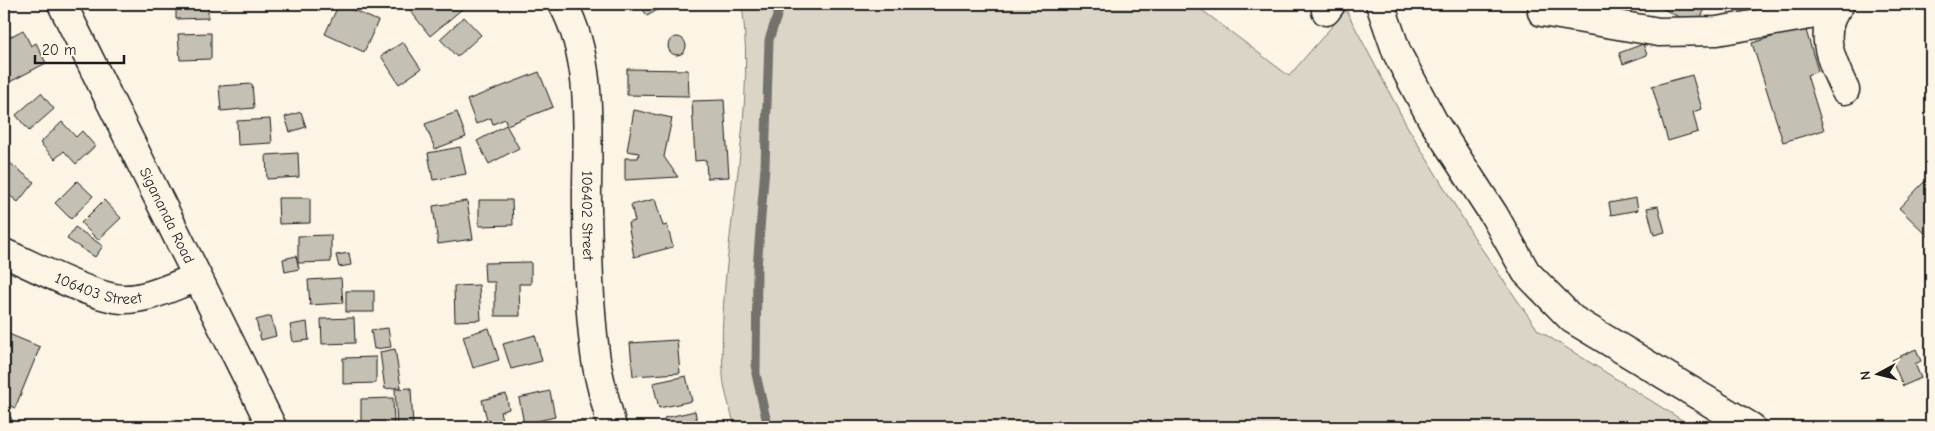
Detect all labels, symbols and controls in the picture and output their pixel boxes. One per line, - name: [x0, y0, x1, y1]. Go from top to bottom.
- scale bar: [35, 32, 124, 64]
- text: 20 m: [42, 41, 76, 59]
- street label: Sigananda Road: [136, 164, 198, 266]
- street label: 106402 Street: [578, 170, 597, 261]
- street label: 106403 Street: [52, 269, 144, 308]
- north arrow: [1852, 348, 1902, 398]
- text: N: [1857, 370, 1875, 381]

